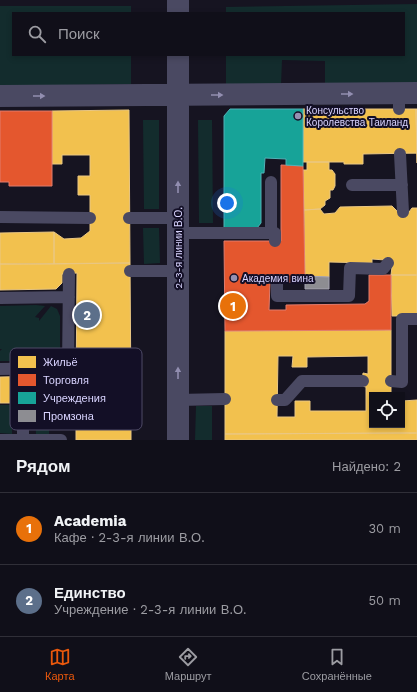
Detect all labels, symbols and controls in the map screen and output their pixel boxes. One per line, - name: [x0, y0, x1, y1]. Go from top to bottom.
- search box: [12, 12, 405, 56]
- icon: search: [26, 23, 48, 45]
- text: Поиск: [58, 25, 100, 43]
- one-way arrow: [341, 91, 354, 97]
- one-way arrow: [211, 92, 224, 98]
- one-way arrow: [33, 93, 46, 99]
- place label: Консульство Королевства Таиланд: [306, 105, 408, 128]
- marker: Консульство Королевства Таиланд: [293, 111, 303, 121]
- one-way arrow: [175, 180, 181, 193]
- your location: [217, 193, 237, 213]
- street label: 2-3-я линии В.О.: [173, 207, 184, 289]
- marker: Академия вина: [229, 273, 239, 283]
- place label: Академия вина: [242, 273, 314, 284]
- pin: 1: [220, 291, 246, 321]
- pin: 2: [74, 300, 100, 330]
- legend: [10, 348, 142, 430]
- text: Жильё: [43, 356, 78, 369]
- one-way arrow: [175, 366, 181, 379]
- text: Торговля: [43, 374, 89, 387]
- text: Учреждения: [43, 392, 106, 405]
- map controls: [369, 392, 405, 428]
- button: locate: [369, 392, 405, 428]
- text: Промзона: [43, 410, 95, 423]
- text: Рядом: [16, 456, 71, 476]
- text: Найдено: 2: [332, 459, 401, 474]
- text: Academia: [54, 512, 126, 530]
- text: 1: [26, 521, 32, 536]
- text: 30 m: [369, 521, 401, 536]
- text: Кафе · 2-3-я линии В.О.: [54, 530, 205, 545]
- text: Единство: [54, 584, 126, 602]
- text: 2: [25, 593, 33, 608]
- text: 50 m: [369, 593, 401, 608]
- text: Учреждение · 2-3-я линии В.О.: [54, 602, 246, 617]
- tab: Карта: [45, 646, 75, 683]
- tab: Маршрут: [165, 646, 212, 683]
- tab: Сохранённые: [302, 646, 372, 683]

